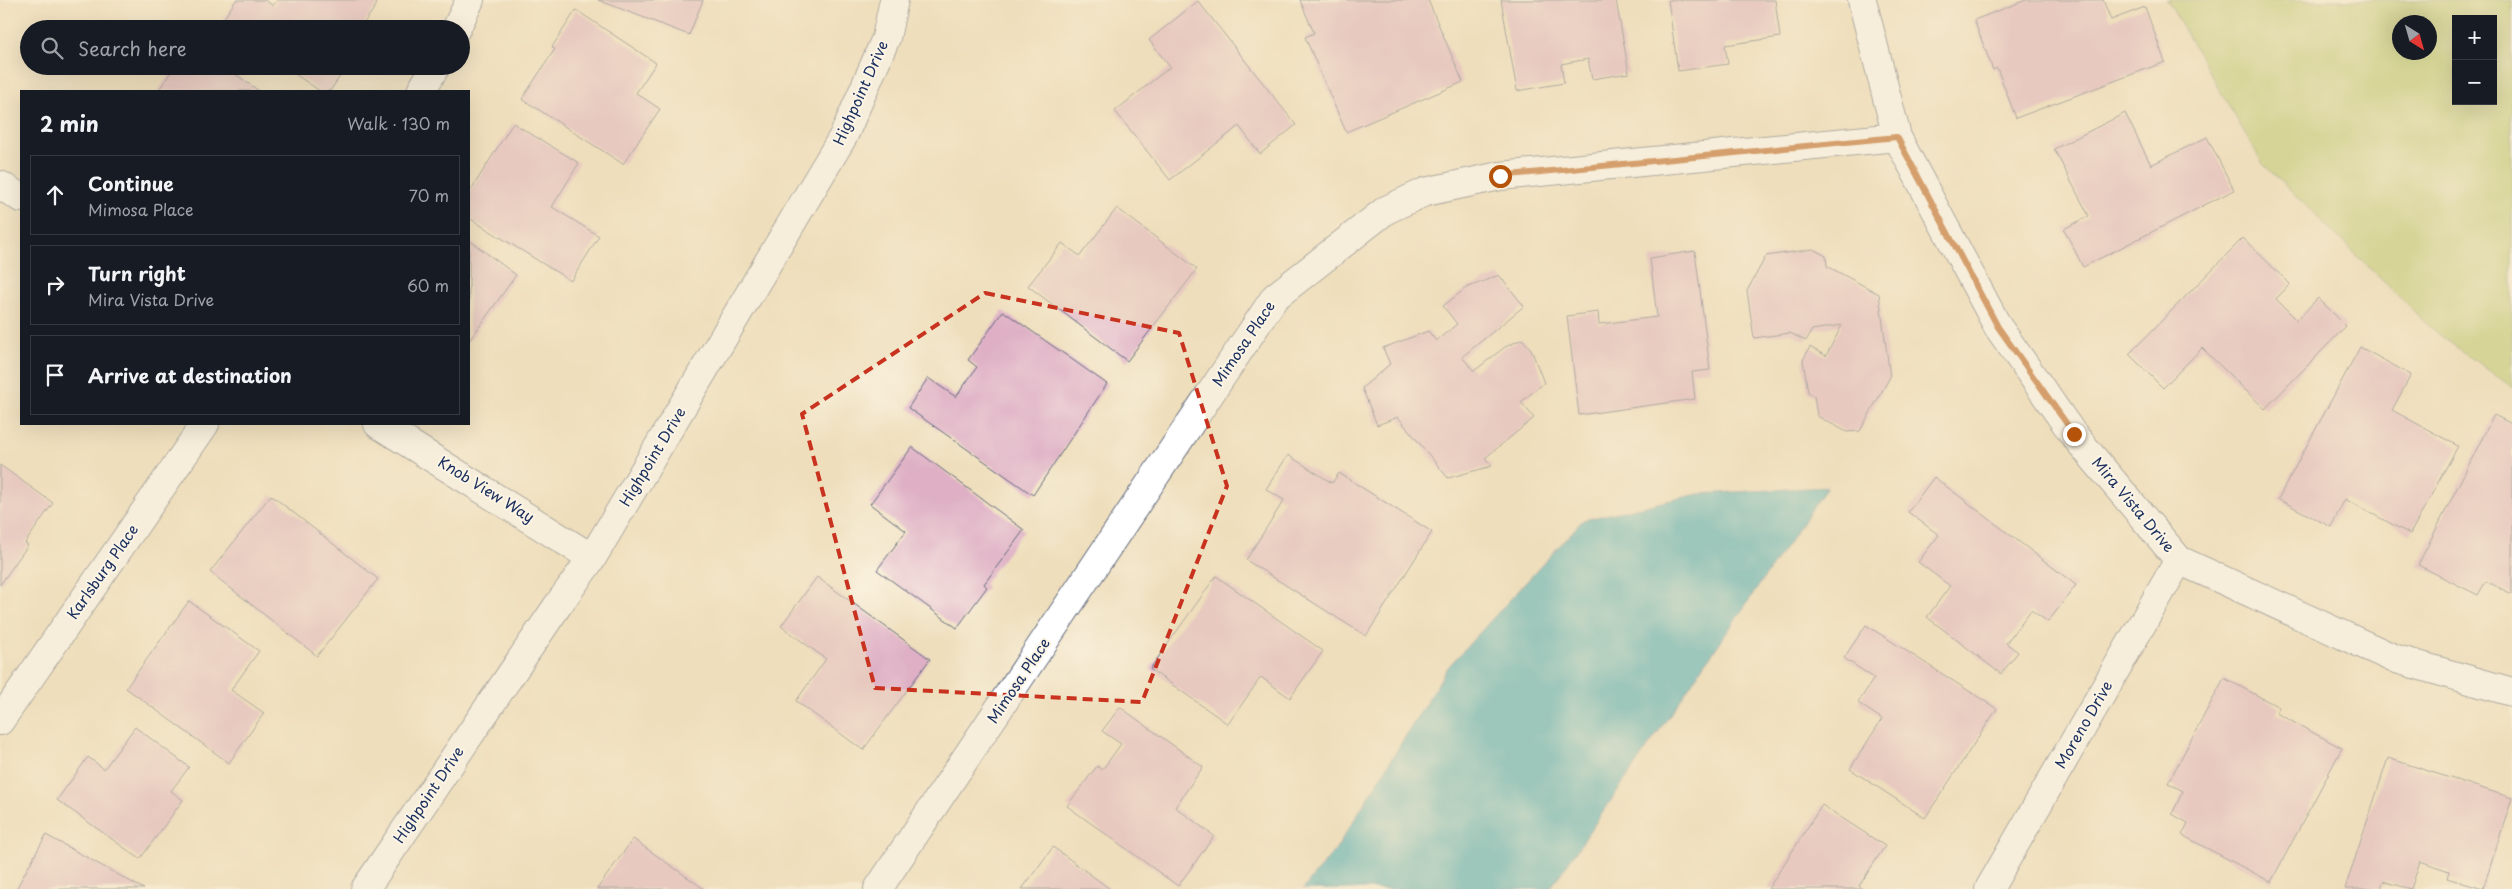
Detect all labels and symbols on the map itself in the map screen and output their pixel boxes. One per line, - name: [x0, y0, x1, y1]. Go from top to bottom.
- north arrow: [2392, 15, 2437, 60]
- street label: Highpoint Drive: [826, 36, 893, 148]
- route start: [1489, 165, 1512, 188]
- street label: Mimosa Place: [1206, 296, 1280, 391]
- street label: Highpoint Drive: [613, 402, 691, 510]
- route end: [2063, 423, 2086, 446]
- street label: Knob View Way: [434, 450, 540, 528]
- street label: Mira Vista Drive: [2087, 451, 2181, 557]
- street label: Karlsburg Place: [60, 519, 143, 623]
- street label: Mimosa Place: [981, 633, 1055, 728]
- street label: Moreno Drive: [2048, 676, 2117, 773]
- street label: Highpoint Drive: [387, 741, 469, 847]

